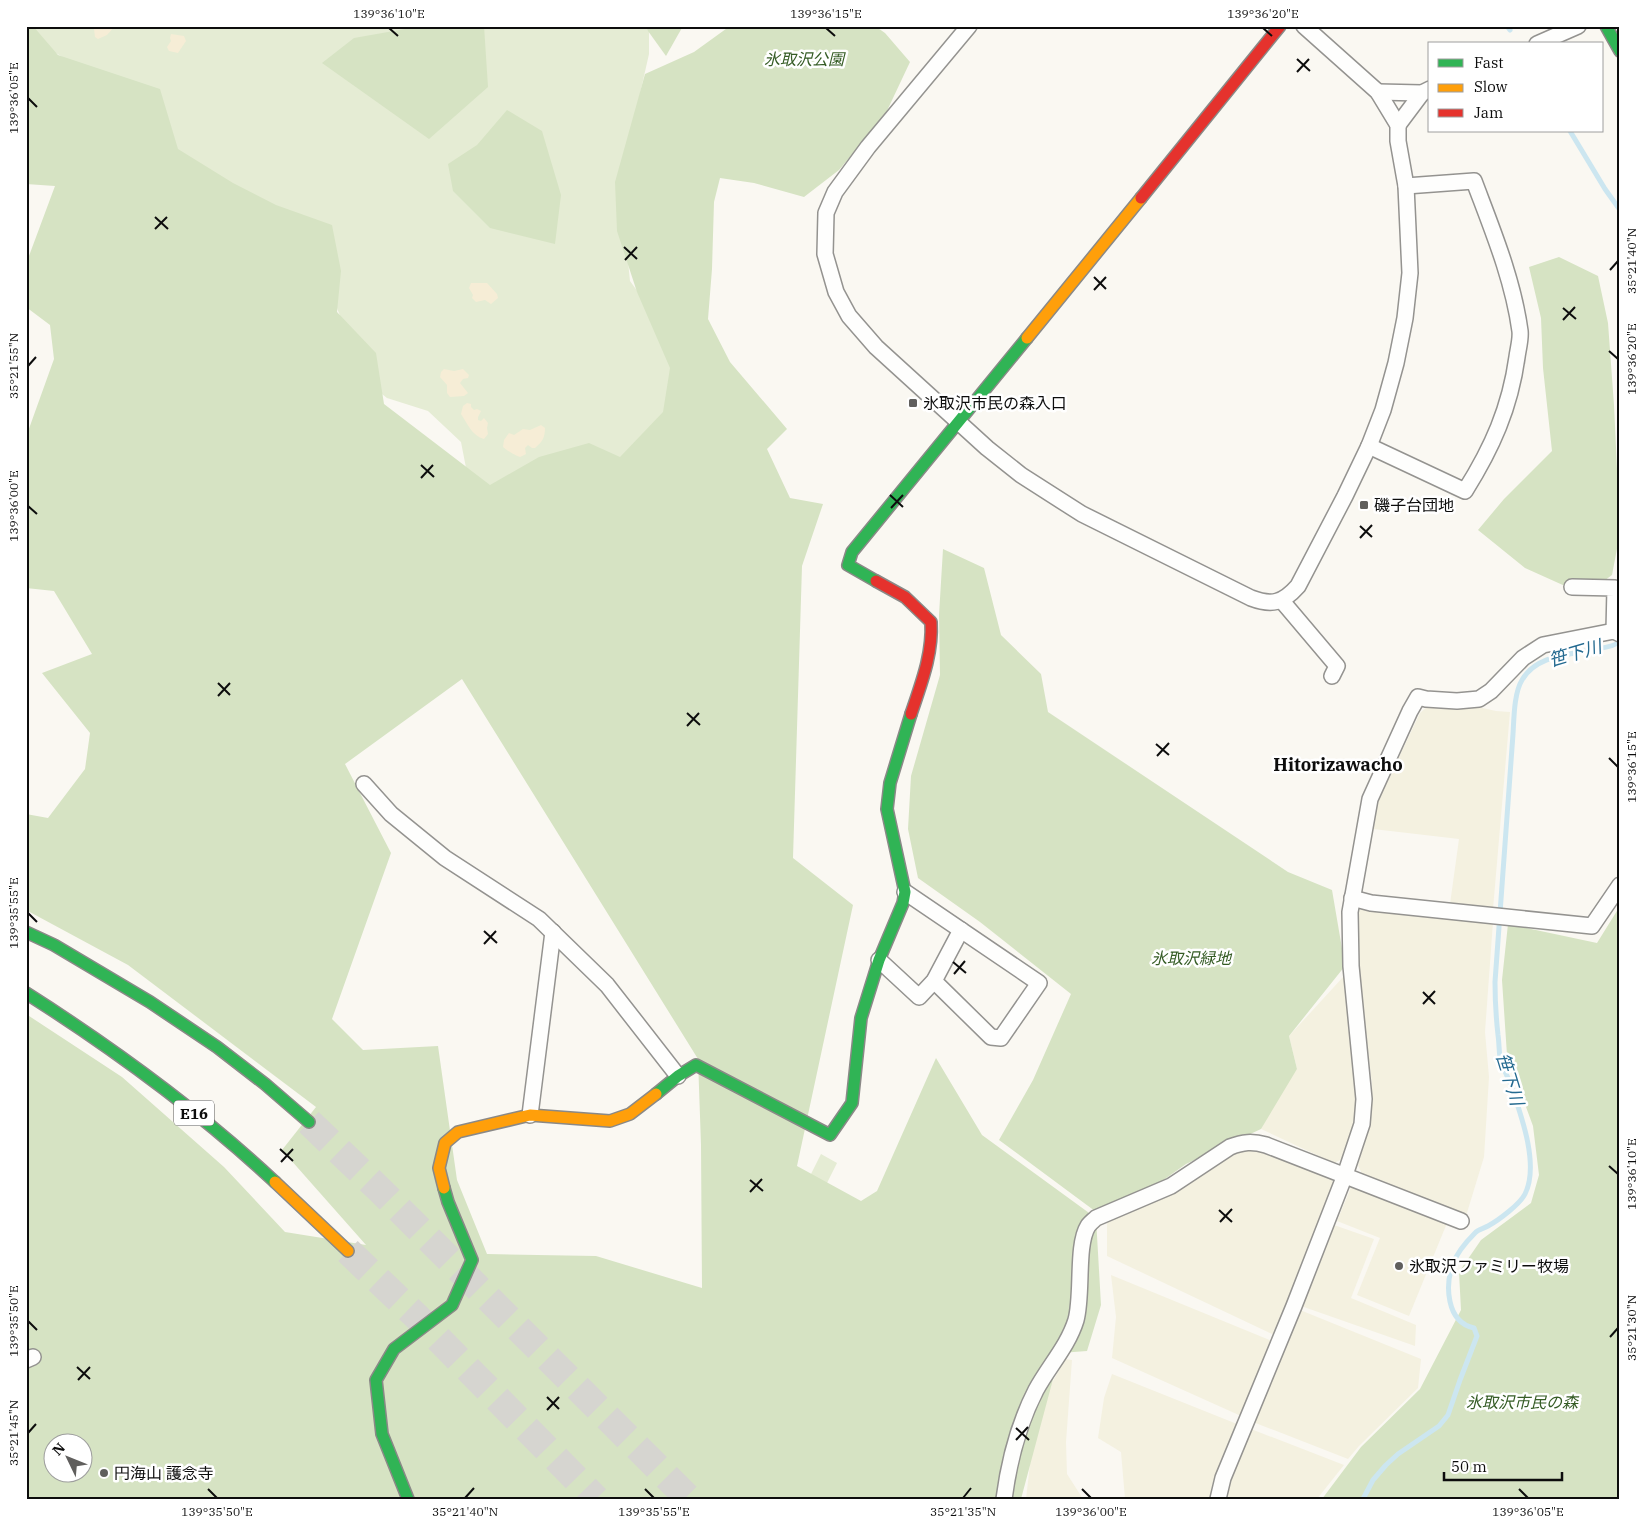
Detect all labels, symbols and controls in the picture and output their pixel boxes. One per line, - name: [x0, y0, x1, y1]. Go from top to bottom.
- text: 139°36'10"E: [353, 6, 425, 21]
- text: 139°36'15"E: [790, 6, 862, 21]
- text: 139°36'20"E: [1227, 6, 1299, 21]
- legend: [1428, 42, 1604, 132]
- park label: 氷取沢公園: [764, 49, 846, 69]
- text: Fast: [1474, 53, 1504, 72]
- text: 139°36'05"E: [6, 62, 21, 134]
- text: Slow: [1474, 77, 1508, 96]
- text: Jam: [1474, 103, 1503, 122]
- text: 35°21'40"N: [1624, 228, 1639, 294]
- text: 139°36'20"E: [1624, 323, 1639, 395]
- text: 35°21'55"N: [6, 333, 21, 399]
- place label: 氷取沢市民の森入口: [923, 393, 1067, 413]
- marker: 氷取沢市民の森入口: [907, 397, 919, 409]
- text: 139°36'00"E: [6, 470, 21, 542]
- place label: 磯子台団地: [1374, 495, 1454, 515]
- marker: 磯子台団地: [1358, 499, 1370, 511]
- water label: 笹下川: [1546, 634, 1606, 671]
- text: 139°36'15"E: [1624, 731, 1639, 803]
- district label: Hitorizawacho: [1273, 753, 1403, 776]
- text: 139°35'55"E: [6, 877, 21, 949]
- park label: 氷取沢緑地: [1151, 948, 1233, 968]
- water label: 笹下川: [1491, 1050, 1529, 1110]
- road number: E16: [174, 1100, 214, 1126]
- text: 139°36'10"E: [1624, 1138, 1639, 1210]
- place label: 氷取沢ファミリー牧場: [1409, 1256, 1569, 1276]
- marker: 氷取沢ファミリー牧場: [1393, 1260, 1405, 1272]
- text: 139°35'50"E: [6, 1285, 21, 1357]
- text: 35°21'30"N: [1624, 1295, 1639, 1361]
- park label: 氷取沢市民の森: [1466, 1392, 1580, 1412]
- text: 35°21'45"N: [6, 1400, 21, 1466]
- north arrow: [42, 1432, 92, 1482]
- text: N: [48, 1439, 69, 1459]
- scale bar: [1444, 1450, 1561, 1482]
- text: 50 m: [1451, 1457, 1487, 1476]
- place label: 円海山 護念寺: [114, 1463, 214, 1483]
- marker: 円海山 護念寺: [98, 1467, 110, 1479]
- text: 139°35'50"E: [181, 1504, 253, 1519]
- text: 35°21'40"N: [432, 1504, 498, 1519]
- text: 139°35'55"E: [618, 1504, 690, 1519]
- text: 35°21'35"N: [930, 1504, 996, 1519]
- text: 139°36'00"E: [1055, 1504, 1127, 1519]
- text: 139°36'05"E: [1492, 1504, 1564, 1519]

